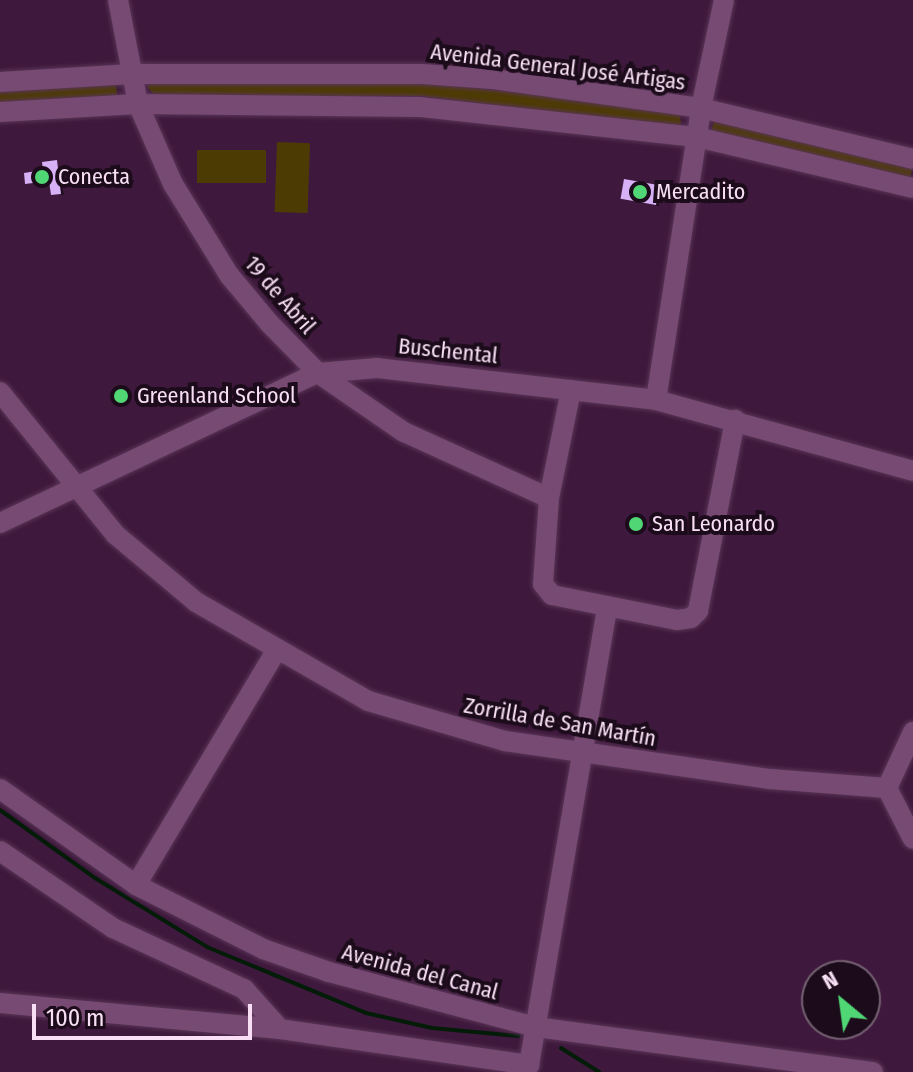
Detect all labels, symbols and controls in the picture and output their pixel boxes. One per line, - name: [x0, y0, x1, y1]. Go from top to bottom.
- street label: Avenida General José Artigas: [429, 38, 687, 96]
- place label: Conecta: [58, 164, 130, 190]
- marker: Conecta: [33, 168, 51, 186]
- place label: Mercadito: [656, 179, 745, 205]
- marker: Mercadito: [631, 183, 649, 201]
- street label: 19 de Abril: [239, 251, 321, 339]
- street label: Buschental: [397, 333, 499, 369]
- place label: Greenland School: [137, 383, 296, 409]
- marker: Greenland School: [112, 387, 130, 405]
- place label: San Leonardo: [652, 511, 775, 537]
- marker: San Leonardo: [627, 515, 645, 533]
- street label: Zorrilla de San Martín: [462, 692, 658, 752]
- street label: Avenida del Canal: [339, 938, 501, 1006]
- north arrow: [801, 960, 881, 1040]
- text: N: [818, 965, 842, 995]
- scale bar: [36, 988, 256, 1038]
- text: 100 m: [46, 1004, 104, 1032]

